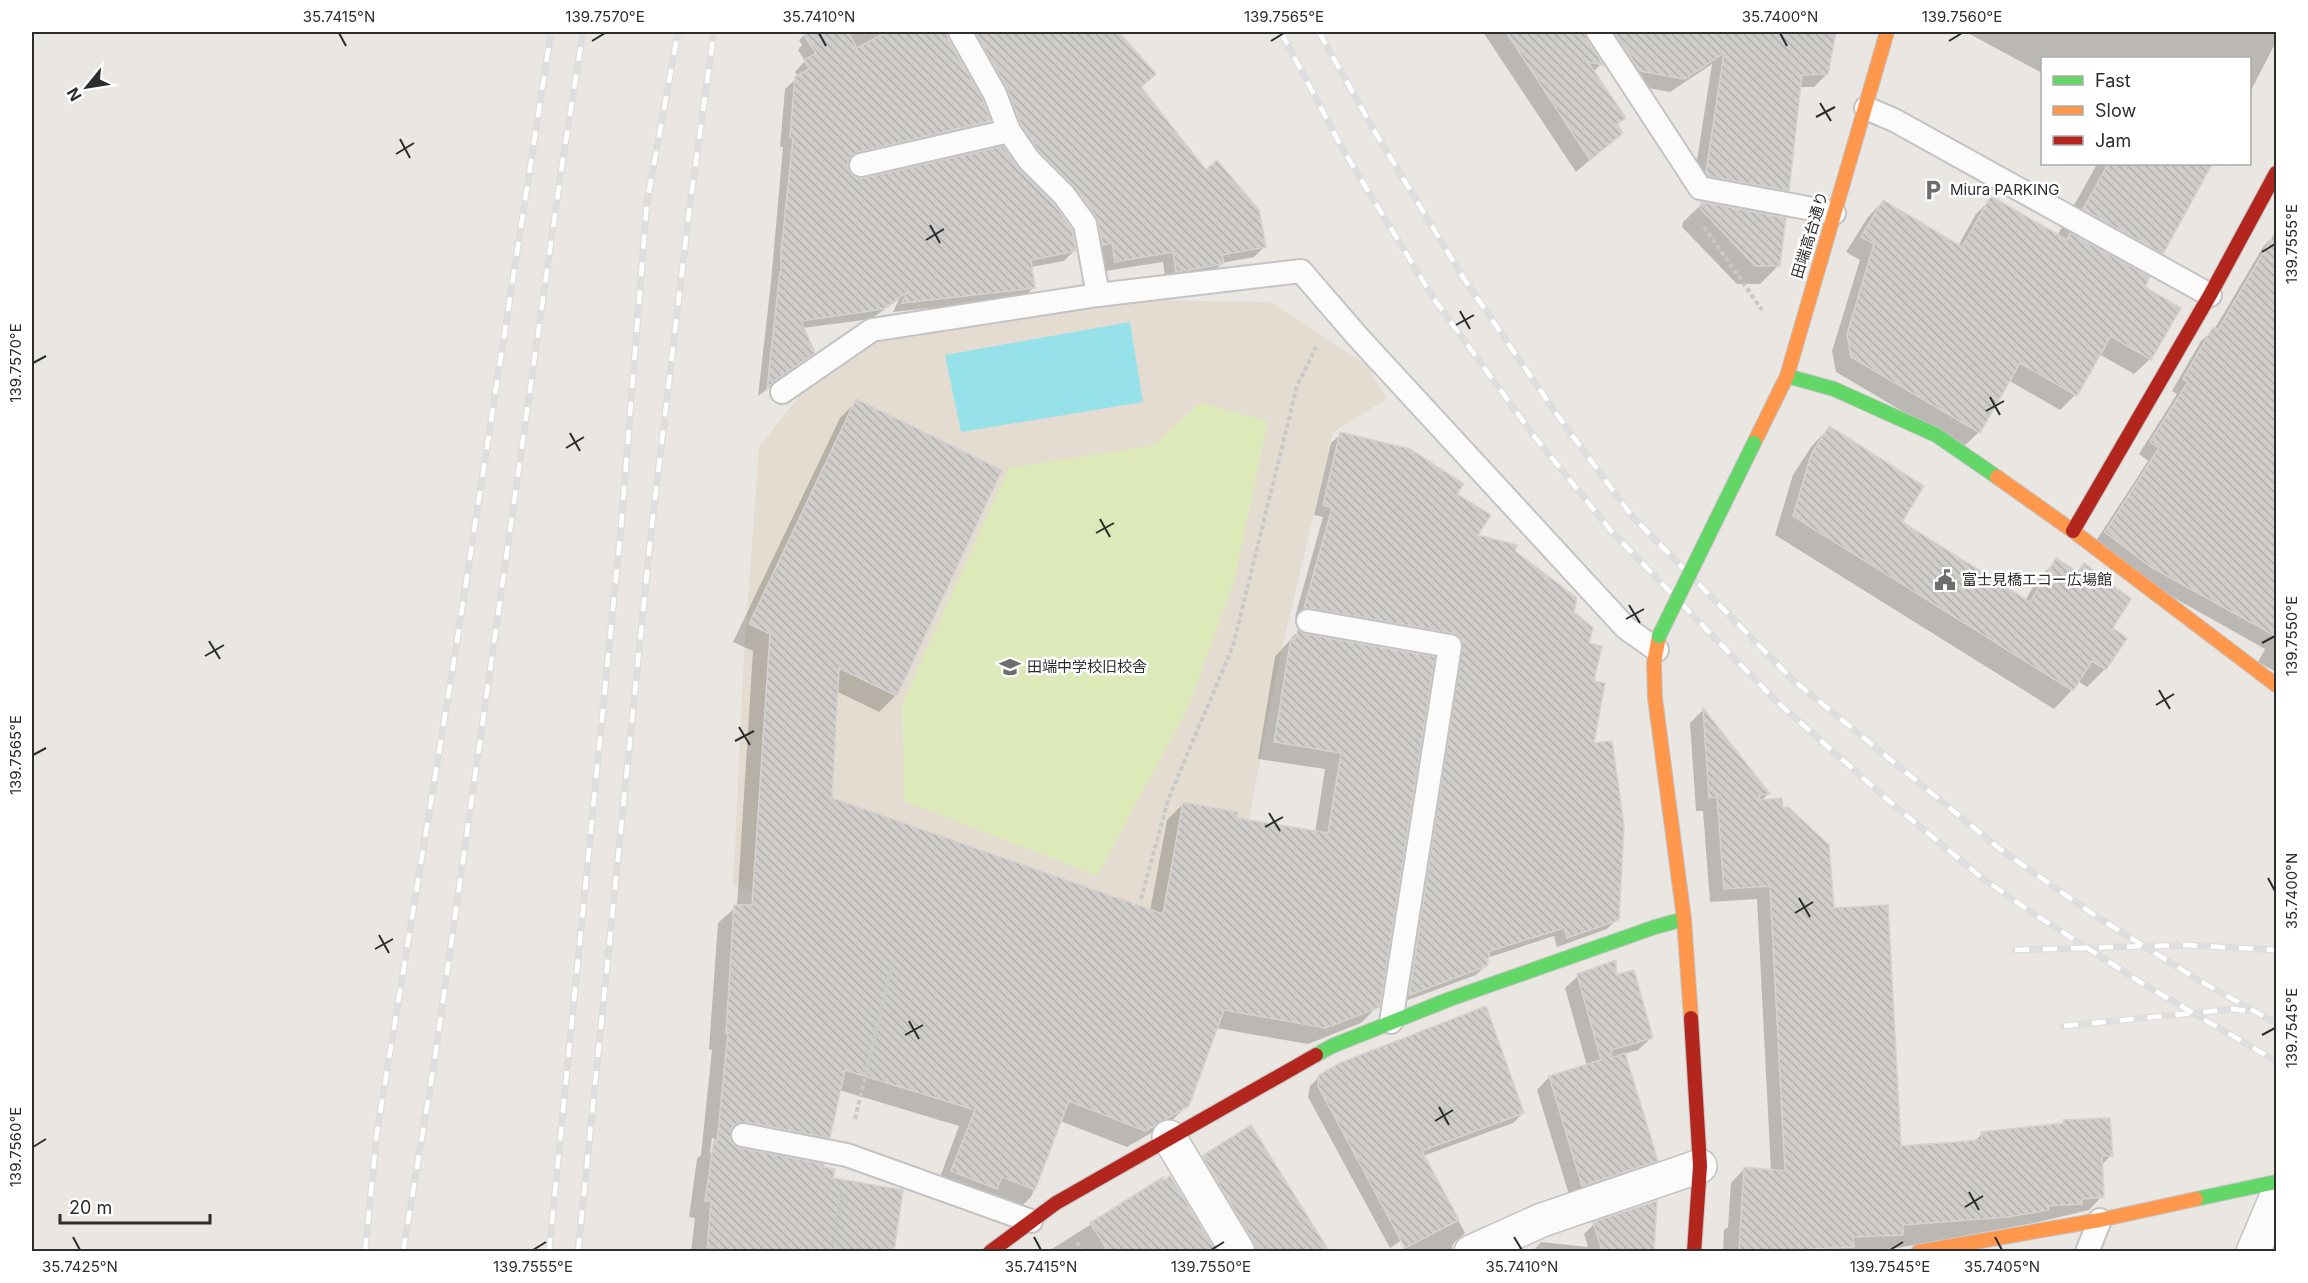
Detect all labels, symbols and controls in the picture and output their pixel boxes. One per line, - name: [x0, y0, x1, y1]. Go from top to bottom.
- text: 35.7415°N: [303, 7, 375, 26]
- text: 139.7570°E: [565, 7, 645, 26]
- text: 35.7410°N: [783, 7, 855, 26]
- text: 139.7565°E: [1244, 7, 1324, 26]
- text: 35.7400°N: [1742, 7, 1818, 26]
- text: 139.7560°E: [1922, 7, 2002, 26]
- north arrow: [57, 57, 117, 117]
- legend: [2041, 57, 2251, 165]
- text: Fast: [2095, 70, 2131, 91]
- text: N: [62, 84, 86, 105]
- text: Slow: [2095, 100, 2136, 121]
- text: Jam: [2095, 130, 2131, 151]
- parking icon: Miura PARKING: [1921, 178, 1945, 202]
- place label: Miura PARKING: [1950, 180, 2059, 199]
- street label: 田端高台通り: [1787, 189, 1832, 281]
- text: 139.7555°E: [2282, 204, 2301, 284]
- text: 139.7570°E: [6, 323, 25, 403]
- public building icon: 富士見橋エコー広場館: [1933, 568, 1957, 592]
- place label: 富士見橋エコー広場館: [1962, 570, 2112, 589]
- text: 139.7550°E: [2282, 596, 2301, 676]
- school or university icon: 田端中学校旧校舎: [998, 655, 1022, 679]
- place label: 田端中学校旧校舎: [1027, 657, 1147, 676]
- text: 139.7565°E: [6, 715, 25, 795]
- text: 35.7400°N: [2282, 853, 2301, 929]
- text: 139.7545°E: [2282, 988, 2301, 1068]
- text: 139.7560°E: [6, 1107, 25, 1187]
- scale bar: [60, 1187, 210, 1225]
- text: 20 m: [69, 1197, 112, 1218]
- text: 35.7425°N: [42, 1257, 118, 1276]
- text: 139.7555°E: [493, 1257, 573, 1276]
- text: 35.7415°N: [1005, 1257, 1077, 1276]
- text: 139.7550°E: [1171, 1257, 1251, 1276]
- text: 35.7410°N: [1486, 1257, 1558, 1276]
- text: 139.7545°E: [1850, 1257, 1930, 1276]
- text: 35.7405°N: [1964, 1257, 2040, 1276]

